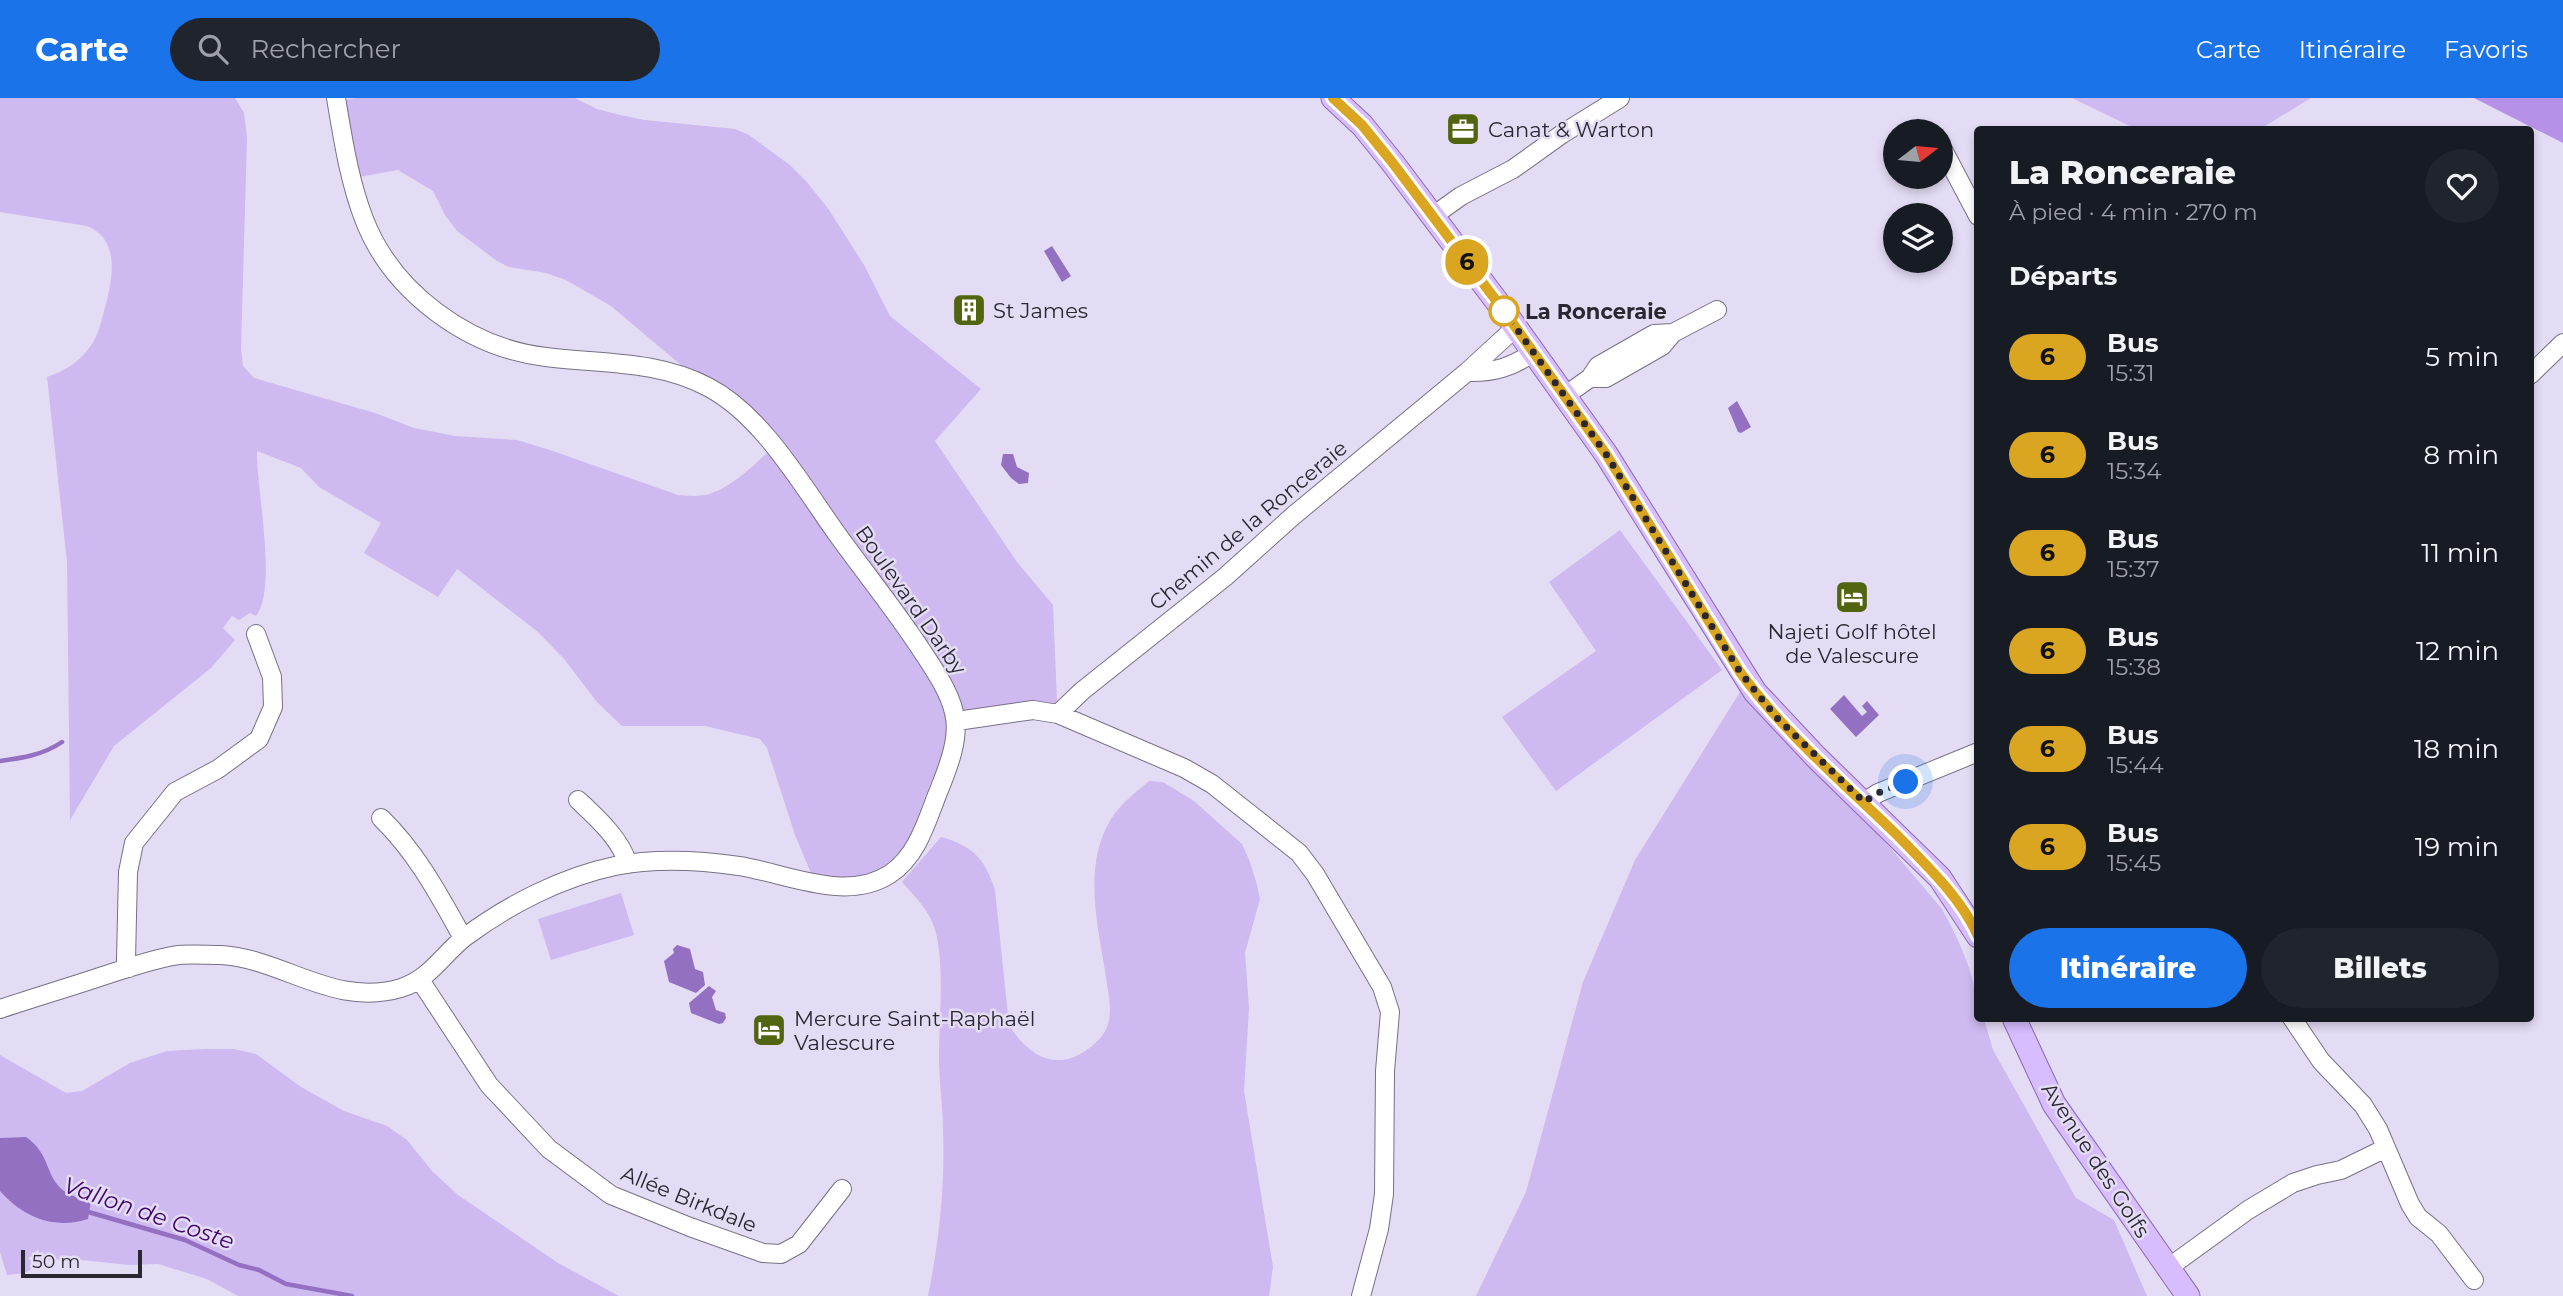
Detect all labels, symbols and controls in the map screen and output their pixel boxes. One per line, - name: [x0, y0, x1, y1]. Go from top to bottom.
- search box: [170, 18, 660, 81]
- text: Carte: [35, 29, 128, 69]
- icon: search: [194, 30, 232, 68]
- text: Rechercher: [250, 33, 401, 65]
- text: Carte: [2196, 35, 2261, 64]
- text: Itinéraire: [2299, 35, 2406, 64]
- text: Favoris: [2444, 35, 2528, 64]
- office icon: Canat & Warton: [1444, 110, 1482, 148]
- place label: Canat & Warton: [1488, 117, 1654, 142]
- north arrow: [1883, 119, 1953, 189]
- map controls: [1883, 119, 1953, 273]
- button: heart: [2425, 149, 2499, 223]
- text: La Ronceraie: [2009, 152, 2236, 192]
- text: À pied · 4 min · 270 m: [2009, 198, 2258, 226]
- button: layers: [1883, 203, 1953, 273]
- line badge: 6: [1444, 239, 1490, 285]
- text: 6: [1459, 247, 1475, 276]
- text: Départs: [2009, 260, 2117, 292]
- building icon: St James: [950, 291, 988, 329]
- marker: La Ronceraie: [1489, 296, 1519, 326]
- place label: St James: [993, 298, 1088, 323]
- place label: La Ronceraie: [1525, 299, 1667, 324]
- text: Bus: [2107, 327, 2159, 359]
- text: 5 min: [2425, 341, 2499, 373]
- text: 6: [2040, 342, 2055, 371]
- text: 15:31: [2107, 359, 2154, 387]
- text: Bus: [2107, 425, 2159, 457]
- street label: Chemin de la Ronceraie: [1144, 435, 1352, 615]
- text: 8 min: [2423, 439, 2499, 471]
- text: 6: [2040, 440, 2055, 469]
- text: 15:34: [2107, 457, 2161, 485]
- street label: Boulevard Darby: [850, 521, 972, 680]
- text: Bus: [2107, 523, 2159, 555]
- text: 11 min: [2421, 537, 2499, 569]
- text: 6: [2040, 538, 2055, 567]
- text: 15:37: [2107, 555, 2159, 583]
- hotel icon: Najeti Golf hôtel de Valescure: [1833, 578, 1871, 616]
- place label: Najeti Golf hôtel de Valescure: [1767, 619, 1937, 668]
- text: Bus: [2107, 621, 2159, 653]
- text: 12 min: [2416, 635, 2499, 667]
- text: 6: [2040, 636, 2055, 665]
- text: 15:38: [2107, 653, 2161, 681]
- text: Bus: [2107, 719, 2159, 751]
- text: 18 min: [2414, 733, 2499, 765]
- text: 6: [2040, 734, 2055, 763]
- text: 15:44: [2107, 751, 2164, 779]
- your location: [1888, 764, 1923, 799]
- text: Bus: [2107, 817, 2159, 849]
- text: 19 min: [2415, 831, 2499, 863]
- text: 6: [2040, 832, 2055, 861]
- text: 15:45: [2107, 849, 2161, 877]
- button: Itinéraire: [2009, 928, 2247, 1008]
- button: Billets: [2261, 928, 2499, 1008]
- place label: Mercure Saint-Raphaël Valescure: [794, 1006, 1035, 1055]
- hotel icon: Mercure Saint-Raphaël Valescure: [750, 1011, 788, 1049]
- street label: Avenue des Golfs: [2037, 1078, 2155, 1242]
- street label: Allée Birkdale: [618, 1160, 760, 1238]
- water label: Vallon de Coste: [60, 1171, 238, 1255]
- scale bar: [21, 1247, 142, 1279]
- text: 50 m: [32, 1250, 80, 1273]

